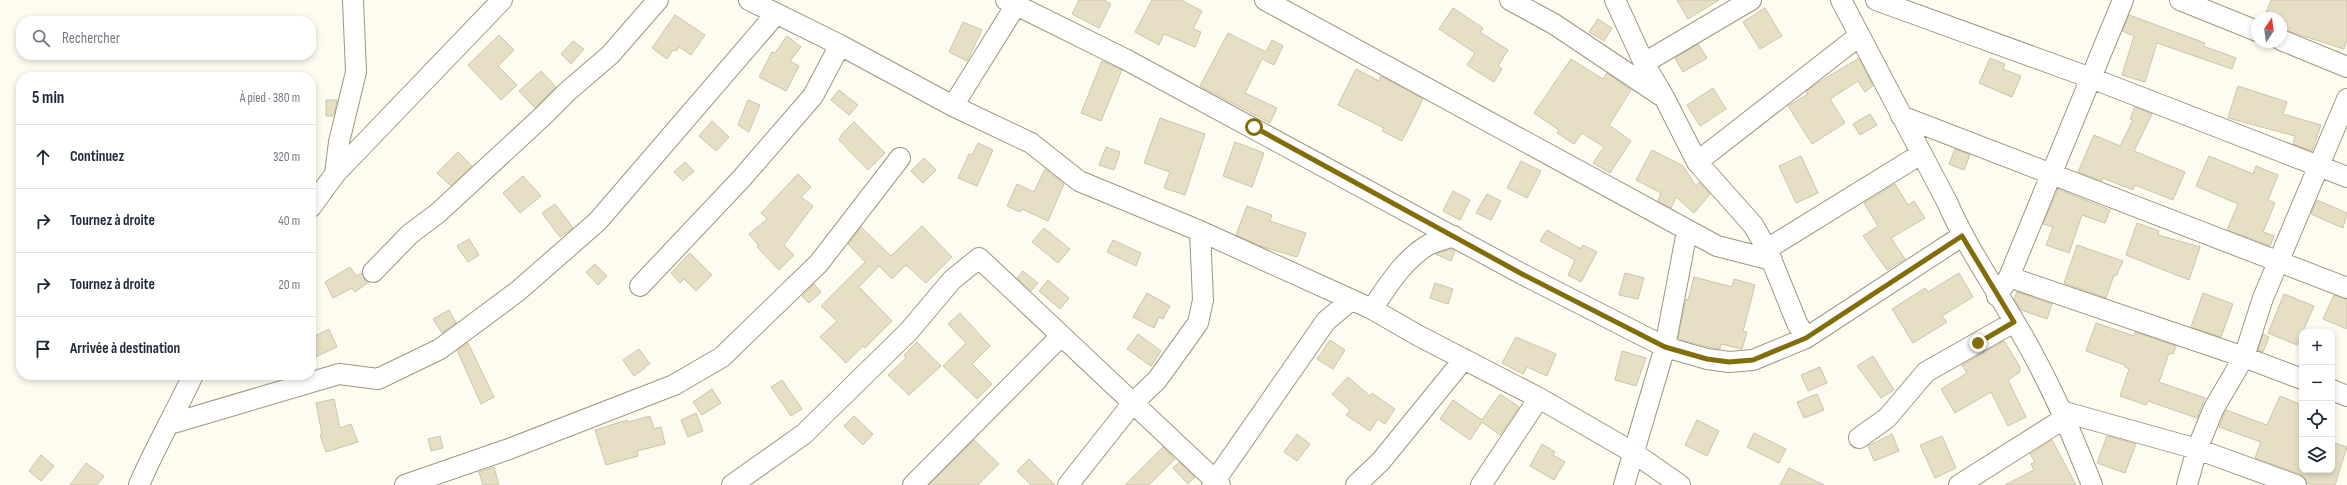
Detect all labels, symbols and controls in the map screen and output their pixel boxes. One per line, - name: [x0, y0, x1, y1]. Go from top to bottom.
- north arrow: [2251, 12, 2287, 48]
- search box: [16, 16, 316, 60]
- icon: search: [30, 27, 52, 49]
- text: Rechercher: [62, 29, 120, 48]
- text: 5 min: [32, 88, 64, 108]
- text: À pied · 380 m: [240, 90, 300, 106]
- route start: [1245, 118, 1263, 136]
- icon: ahead: [32, 146, 54, 168]
- text: Continuez: [70, 147, 124, 166]
- text: 320 m: [273, 149, 300, 165]
- icon: right: [32, 210, 54, 232]
- text: Tournez à droite: [70, 211, 155, 230]
- text: 40 m: [278, 213, 300, 229]
- icon: right: [32, 274, 54, 296]
- text: Tournez à droite: [70, 275, 155, 294]
- text: 20 m: [278, 277, 300, 293]
- map controls: [2299, 329, 2335, 473]
- button: +: [2299, 329, 2335, 365]
- route end: [1969, 334, 1987, 352]
- icon: arrive: [32, 338, 54, 360]
- text: Arrivée à destination: [70, 339, 180, 358]
- button: −: [2299, 365, 2335, 401]
- button: locate: [2299, 401, 2335, 437]
- button: layers: [2299, 437, 2335, 473]

